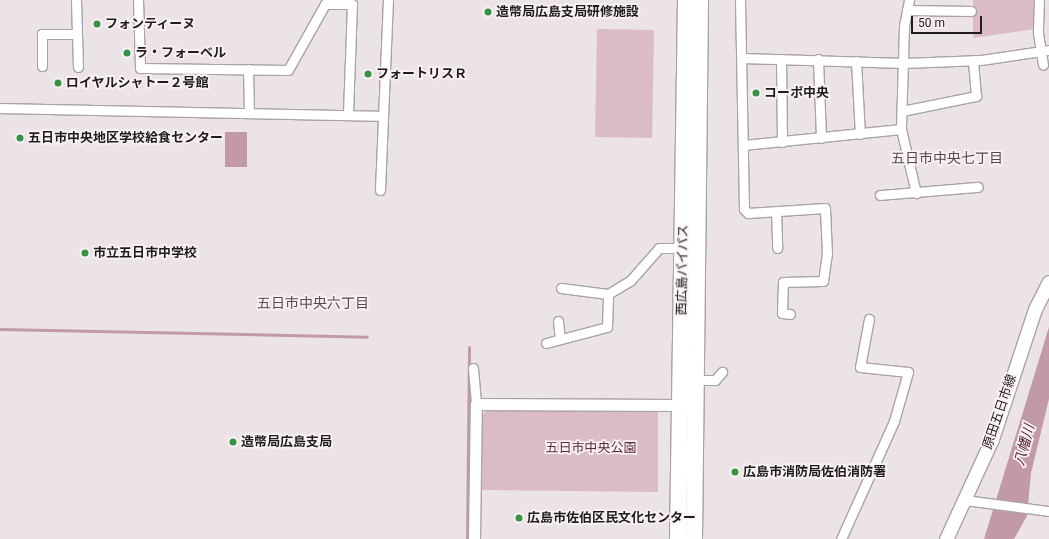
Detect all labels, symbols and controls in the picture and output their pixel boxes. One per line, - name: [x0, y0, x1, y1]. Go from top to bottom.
- place label: 造幣局広島支局研修施設: [496, 4, 639, 20]
- marker: 造幣局広島支局研修施設: [483, 7, 493, 17]
- scale bar: [913, 8, 984, 34]
- place label: フォンティーヌ: [105, 16, 196, 32]
- text: 50 m: [918, 16, 945, 30]
- marker: フォンティーヌ: [92, 19, 102, 29]
- place label: ラ・フォーベル: [135, 45, 226, 61]
- marker: ラ・フォーベル: [122, 48, 132, 58]
- place label: フォートリスＲ: [376, 66, 467, 82]
- marker: フォートリスＲ: [363, 69, 373, 79]
- place label: ロイヤルシャトー２号館: [66, 75, 209, 91]
- marker: ロイヤルシャトー２号館: [53, 78, 63, 88]
- place label: コーポ中央: [764, 85, 829, 101]
- marker: コーポ中央: [751, 88, 761, 98]
- place label: 五日市中央地区学校給食センター: [28, 130, 223, 146]
- marker: 五日市中央地区学校給食センター: [15, 133, 25, 143]
- district label: 五日市中央七丁目: [891, 150, 1003, 166]
- street label: 西広島バイパス: [674, 224, 692, 316]
- place label: 市立五日市中学校: [93, 245, 197, 261]
- marker: 市立五日市中学校: [80, 248, 90, 258]
- district label: 五日市中央六丁目: [257, 295, 369, 311]
- street label: 原田五日市線: [980, 373, 1020, 451]
- water label: 八幡川: [1010, 423, 1038, 467]
- place label: 造幣局広島支局: [241, 434, 332, 450]
- marker: 造幣局広島支局: [228, 437, 238, 447]
- park label: 五日市中央公園: [546, 440, 636, 456]
- place label: 広島市消防局佐伯消防署: [743, 464, 886, 480]
- marker: 広島市消防局佐伯消防署: [730, 467, 740, 477]
- place label: 広島市佐伯区民文化センター: [527, 510, 696, 526]
- marker: 広島市佐伯区民文化センター: [514, 513, 524, 523]

